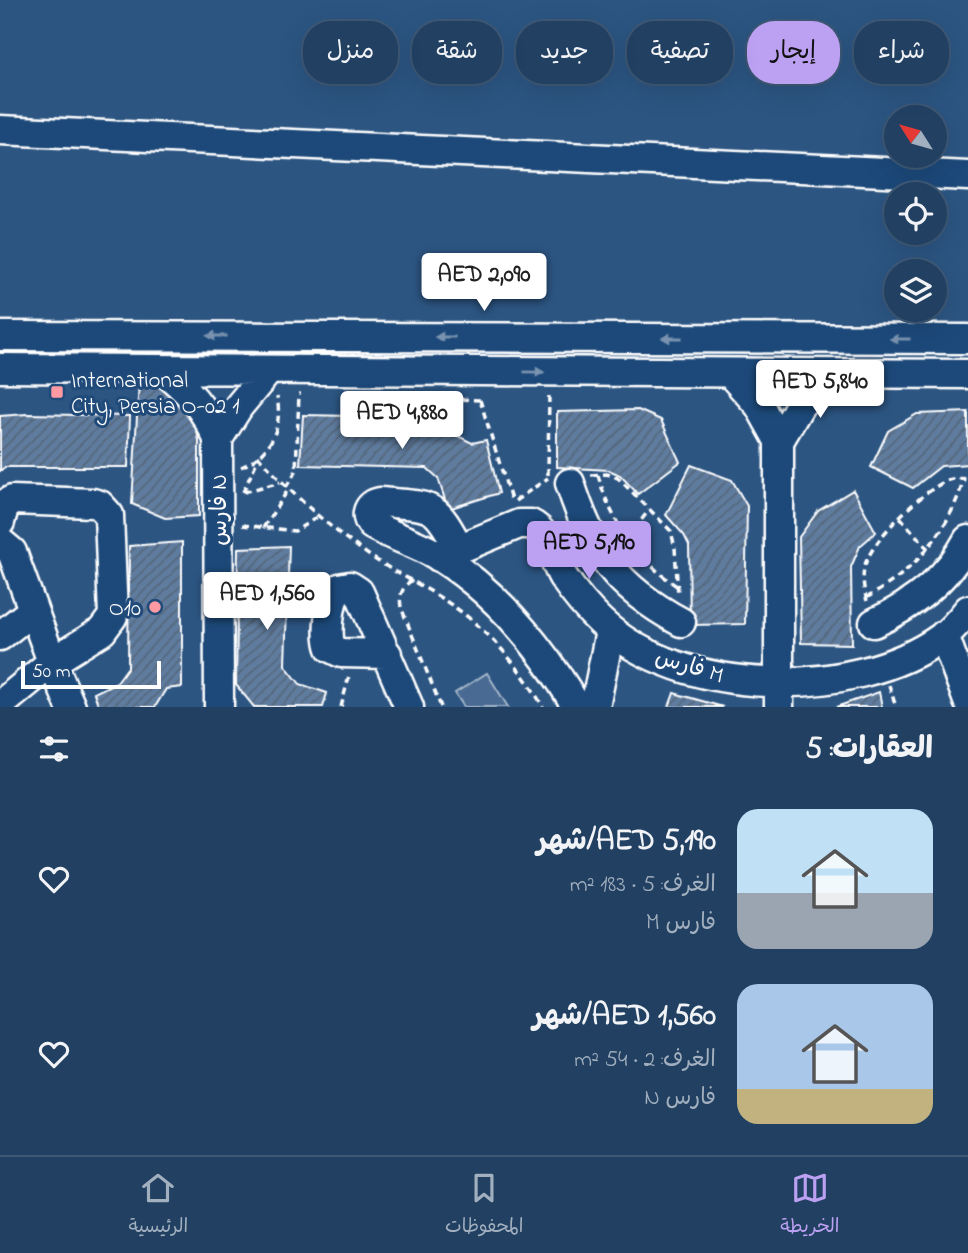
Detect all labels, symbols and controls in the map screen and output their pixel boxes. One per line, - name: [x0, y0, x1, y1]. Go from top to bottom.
- chip: منزل: [303, 21, 398, 84]
- chip: شقة: [412, 21, 502, 84]
- chip: جديد: [516, 21, 613, 84]
- chip: تصفية: [627, 21, 733, 84]
- chip: إيجار: [747, 21, 840, 84]
- chip: شراء: [854, 21, 949, 84]
- north arrow: [884, 105, 947, 168]
- map controls: [884, 105, 947, 322]
- button: locate: [884, 182, 947, 245]
- pin: AED 2,090: [404, 254, 564, 313]
- text: AED 2,090: [438, 259, 530, 292]
- button: layers: [884, 259, 947, 322]
- one-way arrow: [206, 330, 228, 342]
- one-way arrow: [434, 331, 456, 343]
- one-way arrow: [661, 332, 683, 344]
- one-way arrow: [889, 333, 911, 345]
- pin: AED 5,840: [740, 360, 900, 420]
- place label: International City, Persia O-02 1: [71, 365, 240, 426]
- one-way arrow: [523, 366, 545, 378]
- text: AED 5,840: [772, 366, 868, 399]
- marker: International City, Persia O-02 1: [49, 384, 65, 400]
- pin: AED 4,880: [322, 392, 482, 451]
- text: AED 4,880: [356, 397, 448, 430]
- street label: فارس N: [204, 474, 237, 546]
- pin: AED 5,190: [509, 522, 669, 581]
- text: AED 5,190: [543, 527, 635, 560]
- pin: AED 1,560: [187, 572, 347, 632]
- text: AED 1,560: [219, 578, 315, 611]
- place label: O10: [109, 593, 141, 626]
- marker: O10: [147, 599, 163, 615]
- street label: فارس M: [651, 641, 728, 693]
- scale bar: [21, 658, 161, 690]
- text: 50 m: [32, 659, 71, 686]
- text: العقارات: 5: [805, 728, 933, 772]
- icon: filters: [35, 730, 73, 768]
- text: AED 5,190/شهر: [537, 820, 716, 864]
- icon: home: [793, 837, 877, 921]
- icon: heart: [35, 860, 73, 898]
- text: الغرف: 5 · 183 m²: [570, 869, 716, 902]
- text: فارس M: [646, 907, 716, 940]
- text: AED 1,560/شهر: [533, 995, 716, 1039]
- icon: home: [793, 1012, 877, 1096]
- icon: heart: [35, 1035, 73, 1073]
- text: الغرف: 2 · 54 m²: [574, 1044, 716, 1077]
- text: فارس N: [644, 1082, 716, 1115]
- tab: الرئيسية: [128, 1169, 188, 1242]
- tab: المحفوظات: [445, 1169, 523, 1242]
- tab: الخريطة: [780, 1169, 840, 1242]

